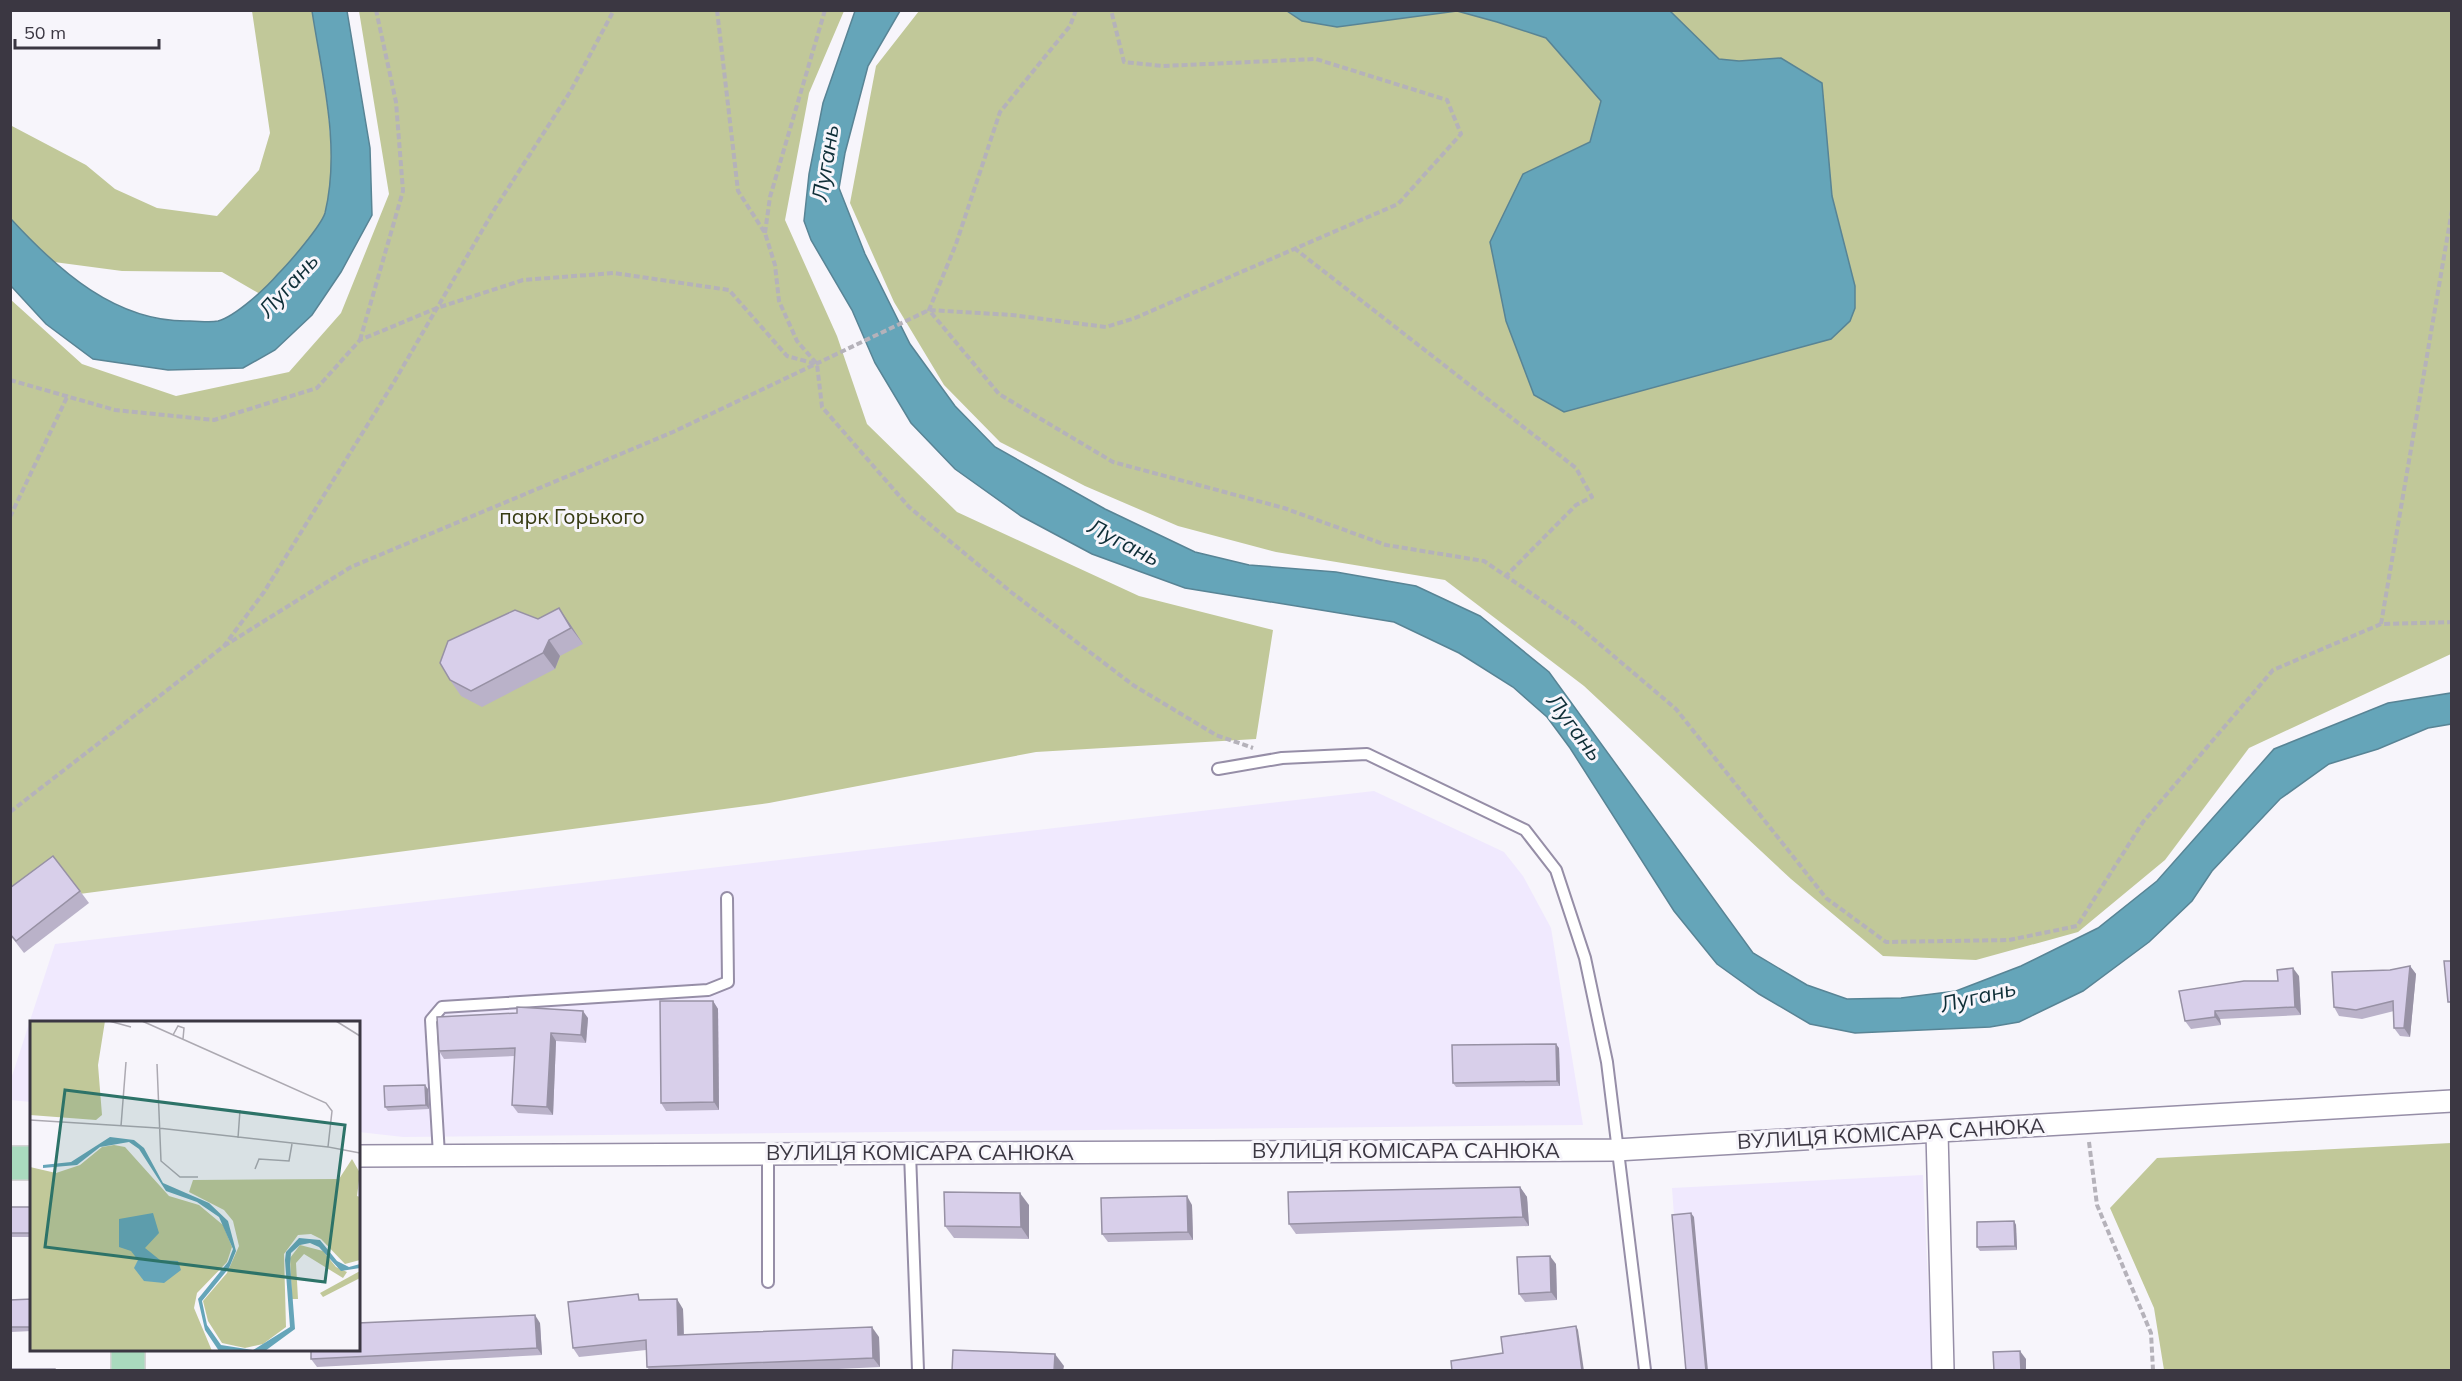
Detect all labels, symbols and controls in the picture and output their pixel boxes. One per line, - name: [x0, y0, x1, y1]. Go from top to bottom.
- scale bar: [15, 12, 159, 50]
- text: 50 m: [24, 21, 66, 44]
- water label: Лугань: [805, 123, 845, 204]
- water label: Лугань: [251, 247, 324, 324]
- park label: парк Горького: [499, 503, 645, 529]
- water label: Лугань: [1082, 512, 1165, 572]
- water label: Лугань: [1540, 687, 1609, 766]
- water label: Лугань: [1936, 974, 2019, 1019]
- inset map: [30, 1021, 360, 1351]
- street label: ВУЛИЦЯ КОМІСАРА САНЮКА: [1736, 1112, 2046, 1154]
- street label: ВУЛИЦЯ КОМІСАРА САНЮКА: [1252, 1137, 1561, 1163]
- street label: ВУЛИЦЯ КОМІСАРА САНЮКА: [766, 1139, 1075, 1165]

